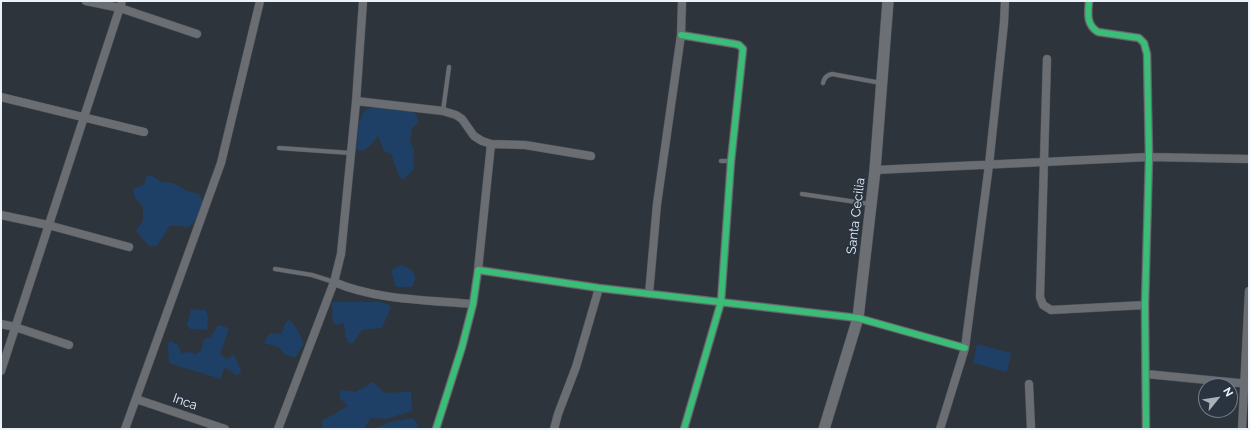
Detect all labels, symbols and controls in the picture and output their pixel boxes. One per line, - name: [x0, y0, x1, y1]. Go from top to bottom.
- street label: Santa Cecilia: [844, 177, 868, 255]
- north arrow: [1198, 378, 1238, 418]
- text: N: [1220, 385, 1236, 399]
- street label: Inca: [171, 391, 199, 413]

